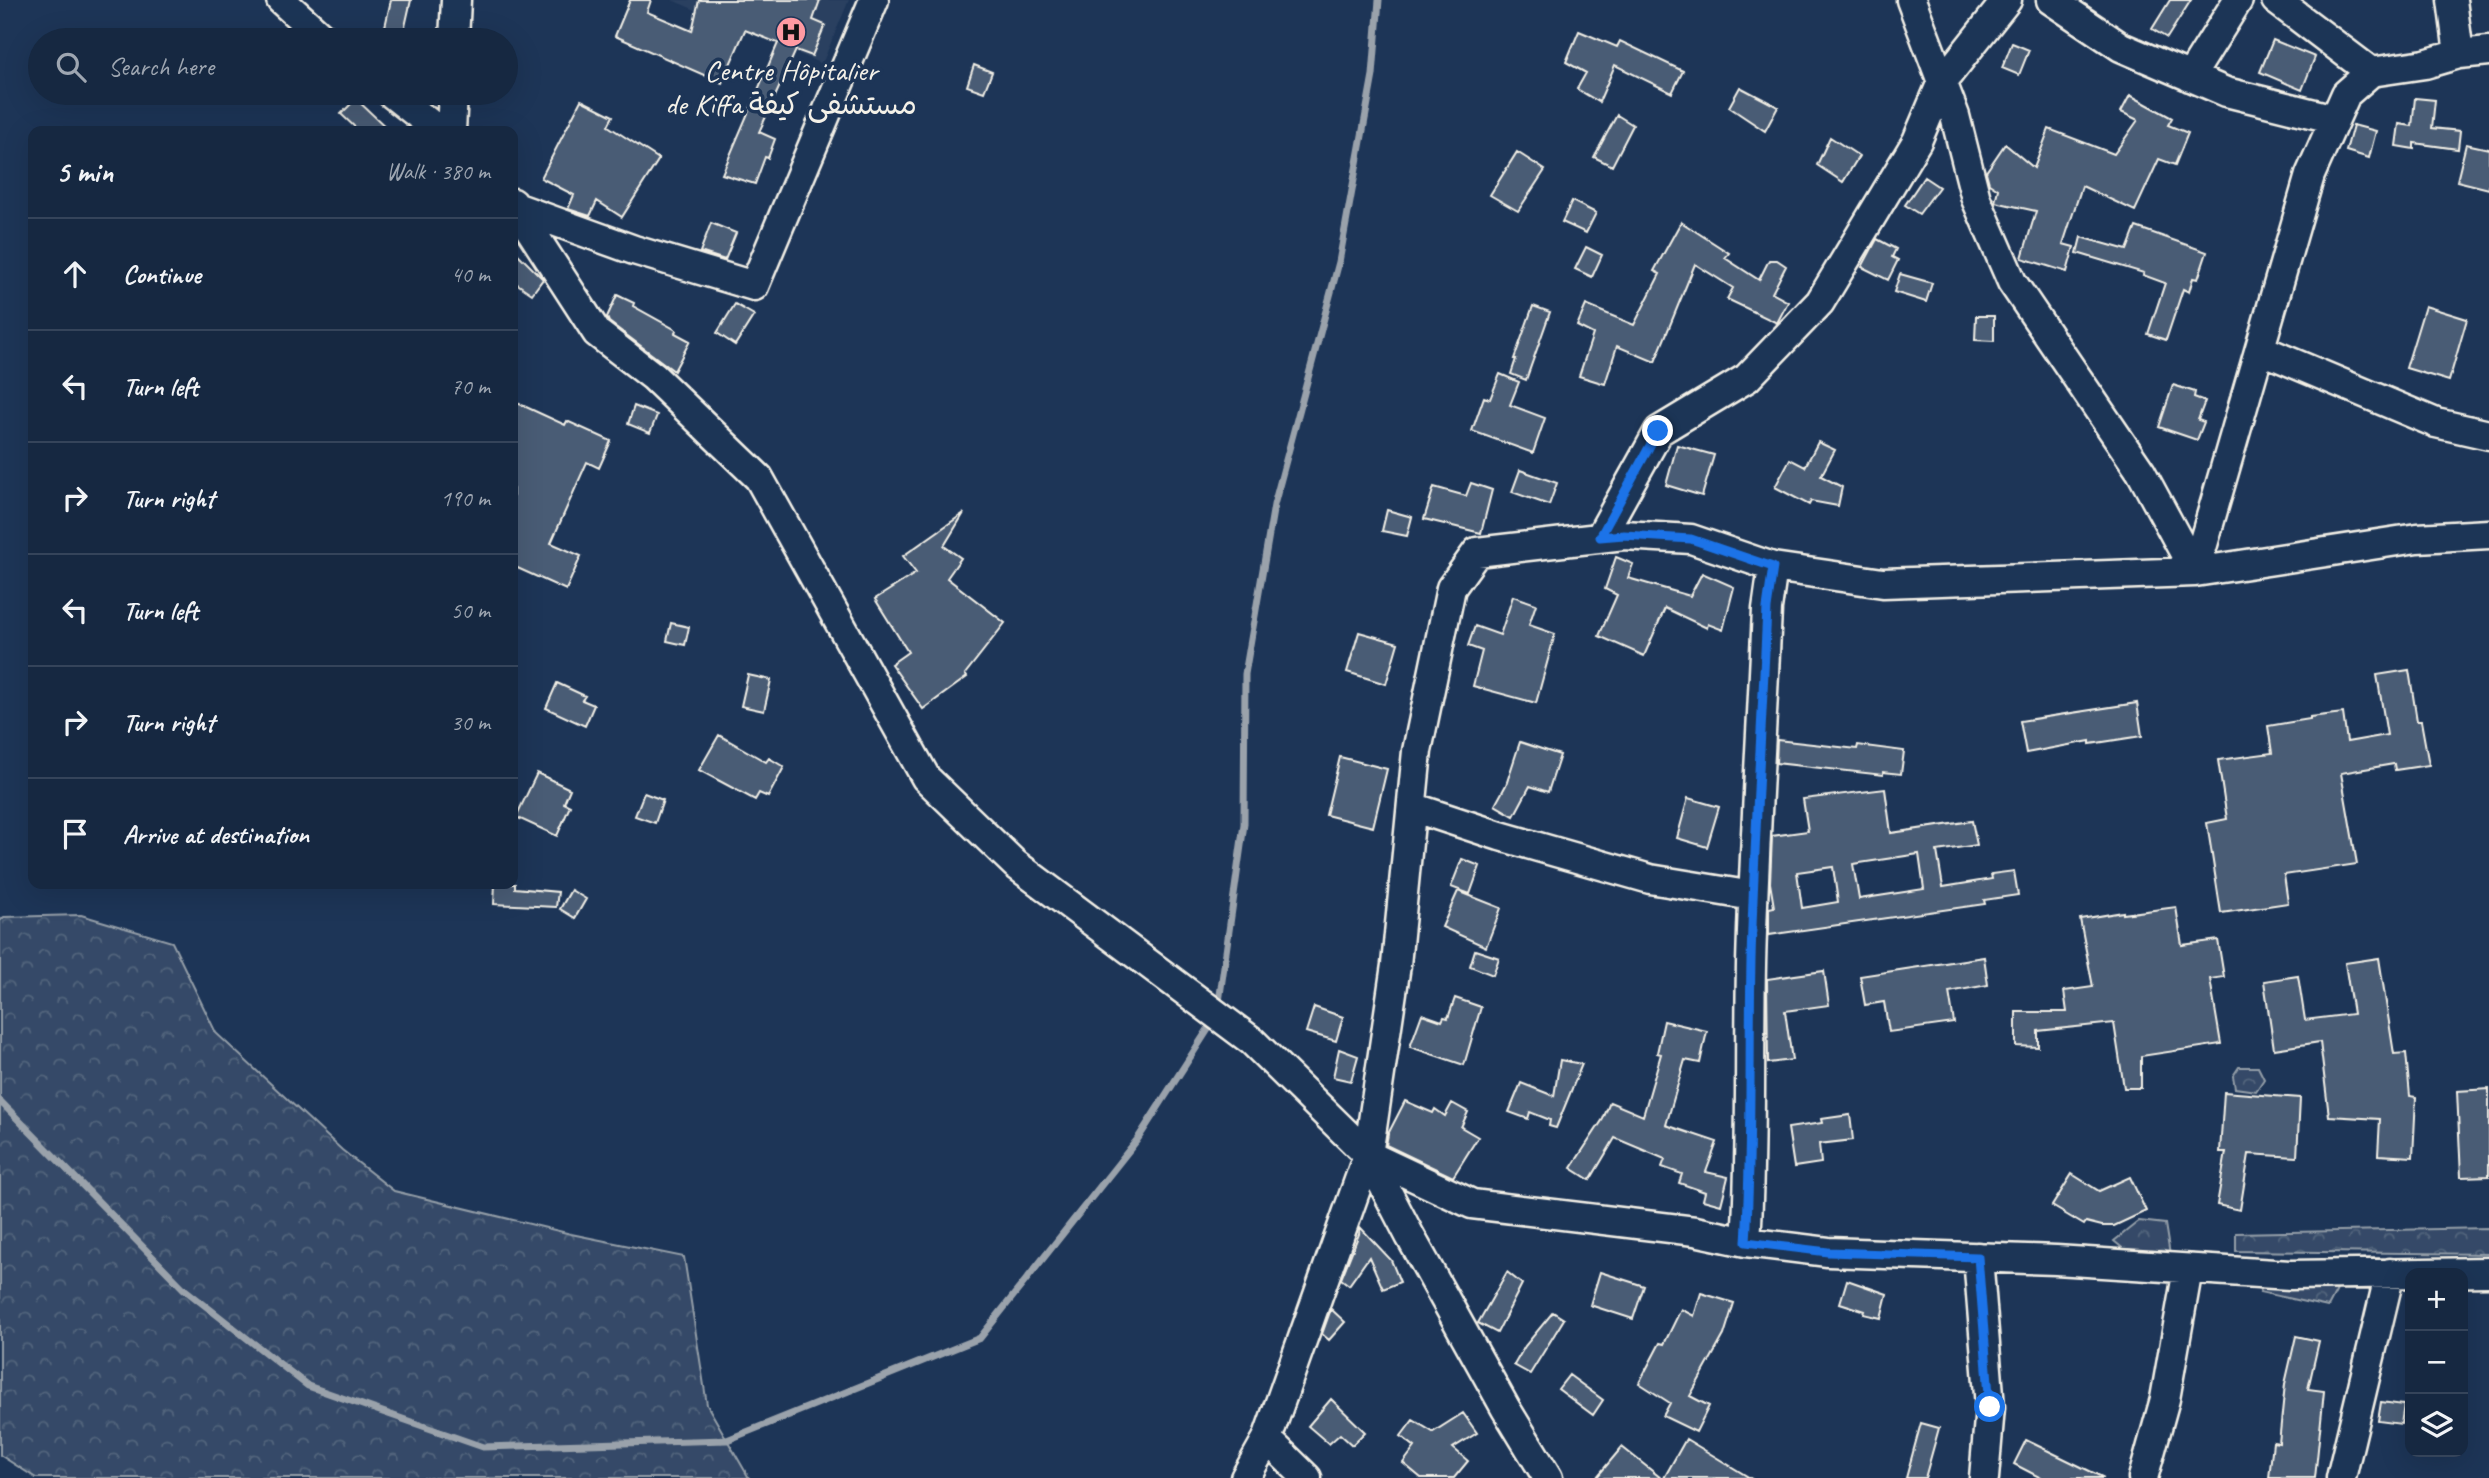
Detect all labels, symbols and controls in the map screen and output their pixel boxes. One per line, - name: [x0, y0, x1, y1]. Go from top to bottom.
- hospital icon: Centre Hôpitalier de Kiffa مستشفى كيفة: [774, 15, 808, 49]
- search box: [28, 28, 518, 105]
- icon: search: [52, 48, 90, 86]
- text: Search here: [108, 50, 214, 83]
- place label: Centre Hôpitalier de Kiffa مستشفى كيفة: [665, 51, 917, 123]
- text: 5 min: [56, 153, 113, 191]
- text: Walk · 380 m: [386, 157, 490, 186]
- icon: ahead: [56, 255, 94, 293]
- text: Continue: [123, 258, 201, 291]
- text: 40 m: [451, 260, 490, 289]
- icon: left: [56, 367, 94, 405]
- text: Turn left: [123, 370, 198, 403]
- text: 70 m: [451, 372, 490, 401]
- route end: [1642, 415, 1673, 446]
- icon: right: [56, 479, 94, 517]
- text: Turn right: [123, 482, 214, 515]
- text: 190 m: [441, 484, 490, 513]
- icon: left: [56, 591, 94, 629]
- text: Turn left: [123, 594, 198, 627]
- text: 50 m: [451, 596, 490, 625]
- icon: right: [56, 703, 94, 741]
- text: Turn right: [123, 706, 214, 739]
- text: 30 m: [451, 708, 490, 737]
- icon: arrive: [56, 815, 94, 853]
- text: Arrive at destination: [123, 818, 309, 851]
- map controls: [2405, 1268, 2468, 1457]
- button: +: [2405, 1268, 2468, 1331]
- button: −: [2405, 1331, 2468, 1394]
- route start: [1974, 1391, 2005, 1422]
- button: layers: [2405, 1394, 2468, 1457]

